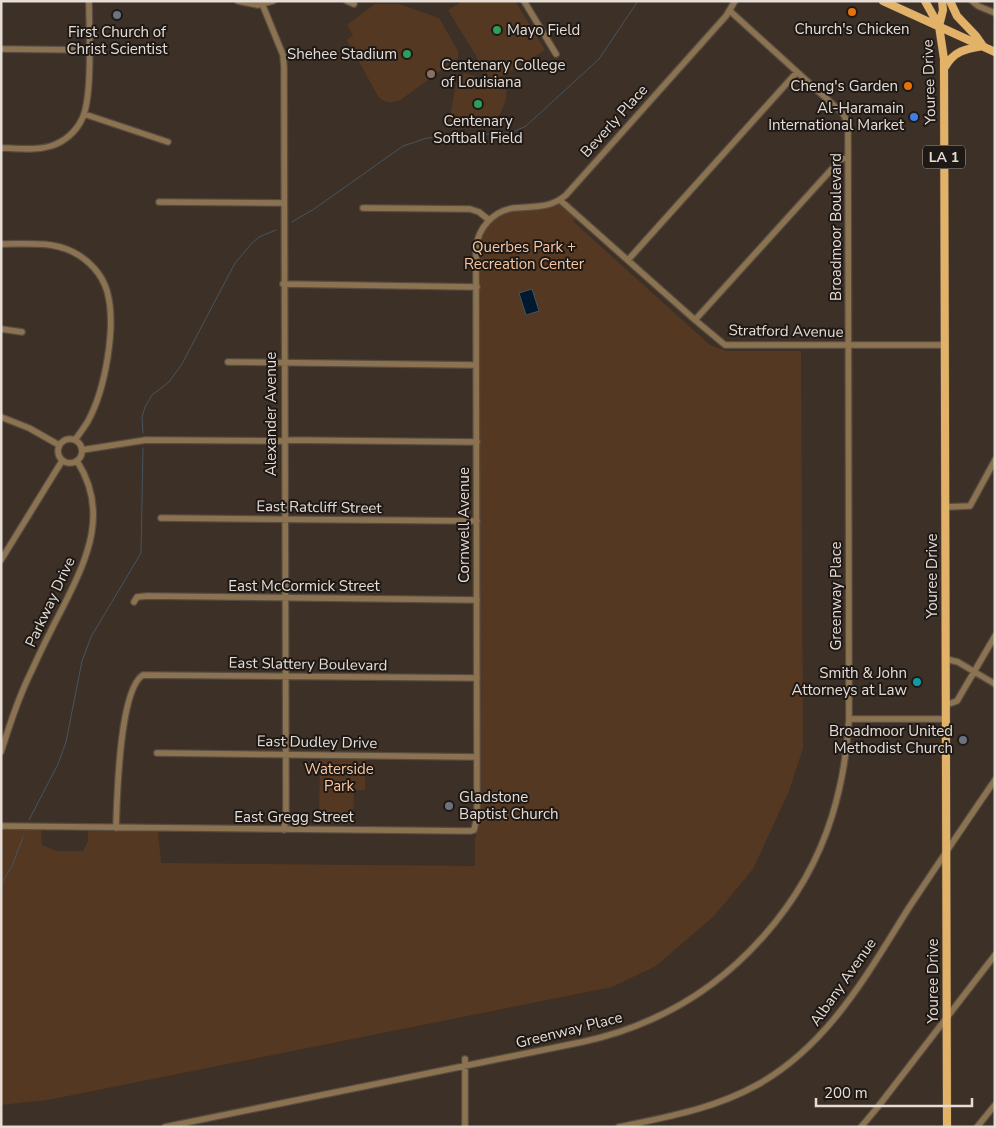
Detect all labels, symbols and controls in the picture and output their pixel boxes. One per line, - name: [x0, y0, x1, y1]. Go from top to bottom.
- marker: Church's Chicken: [846, 6, 858, 18]
- marker: First Church of Christ Scientist: [111, 9, 123, 21]
- place label: Church's Chicken: [794, 19, 910, 39]
- place label: Mayo Field: [507, 20, 580, 40]
- place label: First Church of Christ Scientist: [67, 22, 168, 59]
- marker: Mayo Field: [491, 24, 503, 36]
- street label: Youree Drive: [918, 39, 941, 126]
- place label: Shehee Stadium: [287, 44, 397, 64]
- marker: Shehee Stadium: [401, 48, 413, 60]
- place label: Centenary College of Louisiana: [441, 55, 566, 92]
- marker: Centenary College of Louisiana: [425, 68, 437, 80]
- place label: Cheng's Garden: [790, 76, 898, 96]
- street label: Beverly Place: [576, 80, 652, 162]
- marker: Cheng's Garden: [902, 80, 914, 92]
- marker: Centenary Softball Field: [472, 98, 484, 110]
- place label: Al-Haramain International Market: [768, 98, 905, 135]
- place label: Centenary Softball Field: [433, 111, 523, 148]
- marker: Al-Haramain International Market: [908, 111, 920, 123]
- road number: LA 1: [923, 146, 965, 168]
- street label: Broadmoor Boulevard: [826, 153, 846, 301]
- park label: Querbes Park + Recreation Center: [464, 237, 585, 274]
- street label: Stratford Avenue: [728, 320, 844, 342]
- street label: Alexander Avenue: [261, 352, 281, 476]
- street label: Cornwell Avenue: [454, 467, 474, 583]
- street label: East Ratcliff Street: [256, 496, 383, 518]
- street label: Youree Drive: [922, 533, 942, 620]
- street label: Greenway Place: [826, 541, 846, 651]
- street label: Parkway Drive: [20, 554, 80, 650]
- street label: East McCormick Street: [228, 576, 380, 596]
- street label: East Slattery Boulevard: [228, 653, 388, 675]
- place label: Smith & John Attorneys at Law: [792, 663, 907, 700]
- marker: Smith & John Attorneys at Law: [911, 676, 923, 688]
- place label: Broadmoor United Methodist Church: [829, 721, 953, 758]
- street label: East Dudley Drive: [257, 731, 377, 753]
- marker: Broadmoor United Methodist Church: [957, 734, 969, 746]
- park label: Waterside Park: [304, 759, 374, 796]
- place label: Gladstone Baptist Church: [459, 787, 559, 824]
- marker: Gladstone Baptist Church: [443, 800, 455, 812]
- street label: East Gregg Street: [234, 807, 354, 827]
- street label: Albany Avenue: [805, 934, 881, 1030]
- street label: Youree Drive: [923, 938, 943, 1025]
- street label: Greenway Place: [514, 1007, 624, 1053]
- scale bar: [816, 1076, 972, 1108]
- text: 200 m: [824, 1083, 868, 1103]

